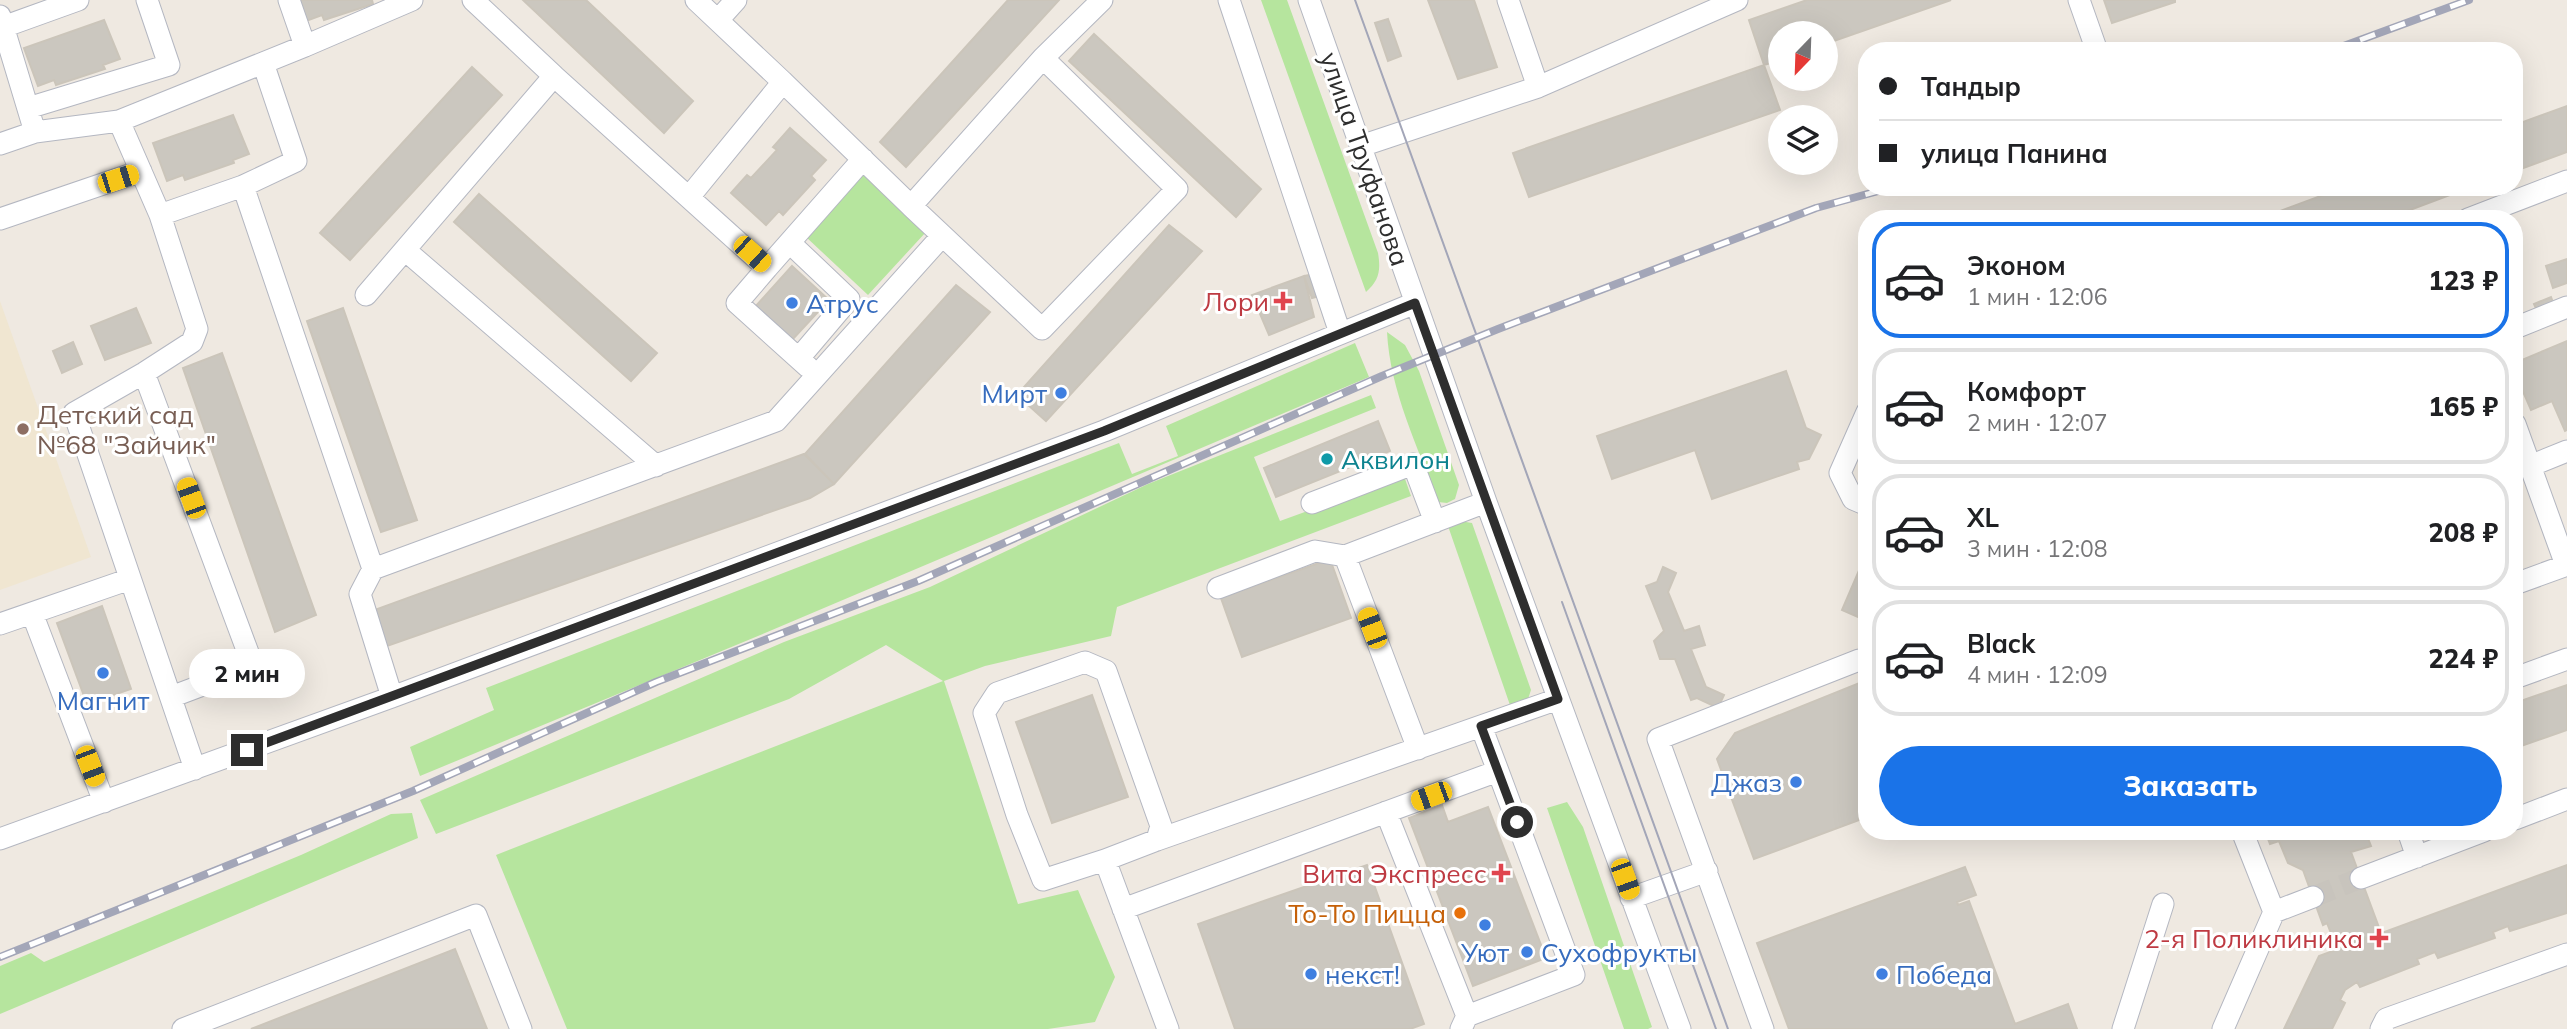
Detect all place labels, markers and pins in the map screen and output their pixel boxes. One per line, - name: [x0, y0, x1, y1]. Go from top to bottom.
- place label: Лори: [1203, 285, 1269, 318]
- place label: Атрус: [806, 287, 879, 320]
- marker: Лори: [1275, 293, 1291, 309]
- marker: Атрус: [784, 295, 800, 311]
- place label: Мирт: [982, 377, 1047, 410]
- marker: Мирт: [1053, 385, 1069, 401]
- place label: Детский сад №68 "Зайчик": [37, 398, 216, 461]
- marker: Детский сад №68 "Зайчик": [15, 421, 31, 437]
- place label: Аквилон: [1341, 443, 1450, 476]
- marker: Аквилон: [1319, 451, 1335, 467]
- marker: Магнит: [95, 665, 111, 681]
- place label: Магнит: [57, 684, 149, 717]
- place label: Джаз: [1711, 766, 1782, 799]
- marker: Джаз: [1788, 774, 1804, 790]
- place label: Вита Экспресс: [1302, 857, 1487, 890]
- marker: Вита Экспресс: [1493, 865, 1509, 881]
- place label: То-То Пицца: [1288, 897, 1446, 930]
- marker: То-То Пицца: [1452, 905, 1468, 921]
- marker: Уют: [1477, 917, 1493, 933]
- place label: 2-я Поликлиника: [2144, 922, 2363, 955]
- marker: 2-я Поликлиника: [2369, 928, 2389, 948]
- place label: Уют: [1460, 936, 1509, 969]
- place label: Сухофрукты: [1541, 936, 1697, 969]
- marker: Сухофрукты: [1519, 944, 1535, 960]
- place label: некст!: [1325, 958, 1400, 991]
- place label: Победа: [1896, 958, 1992, 991]
- marker: некст!: [1303, 966, 1319, 982]
- marker: Победа: [1874, 966, 1890, 982]

